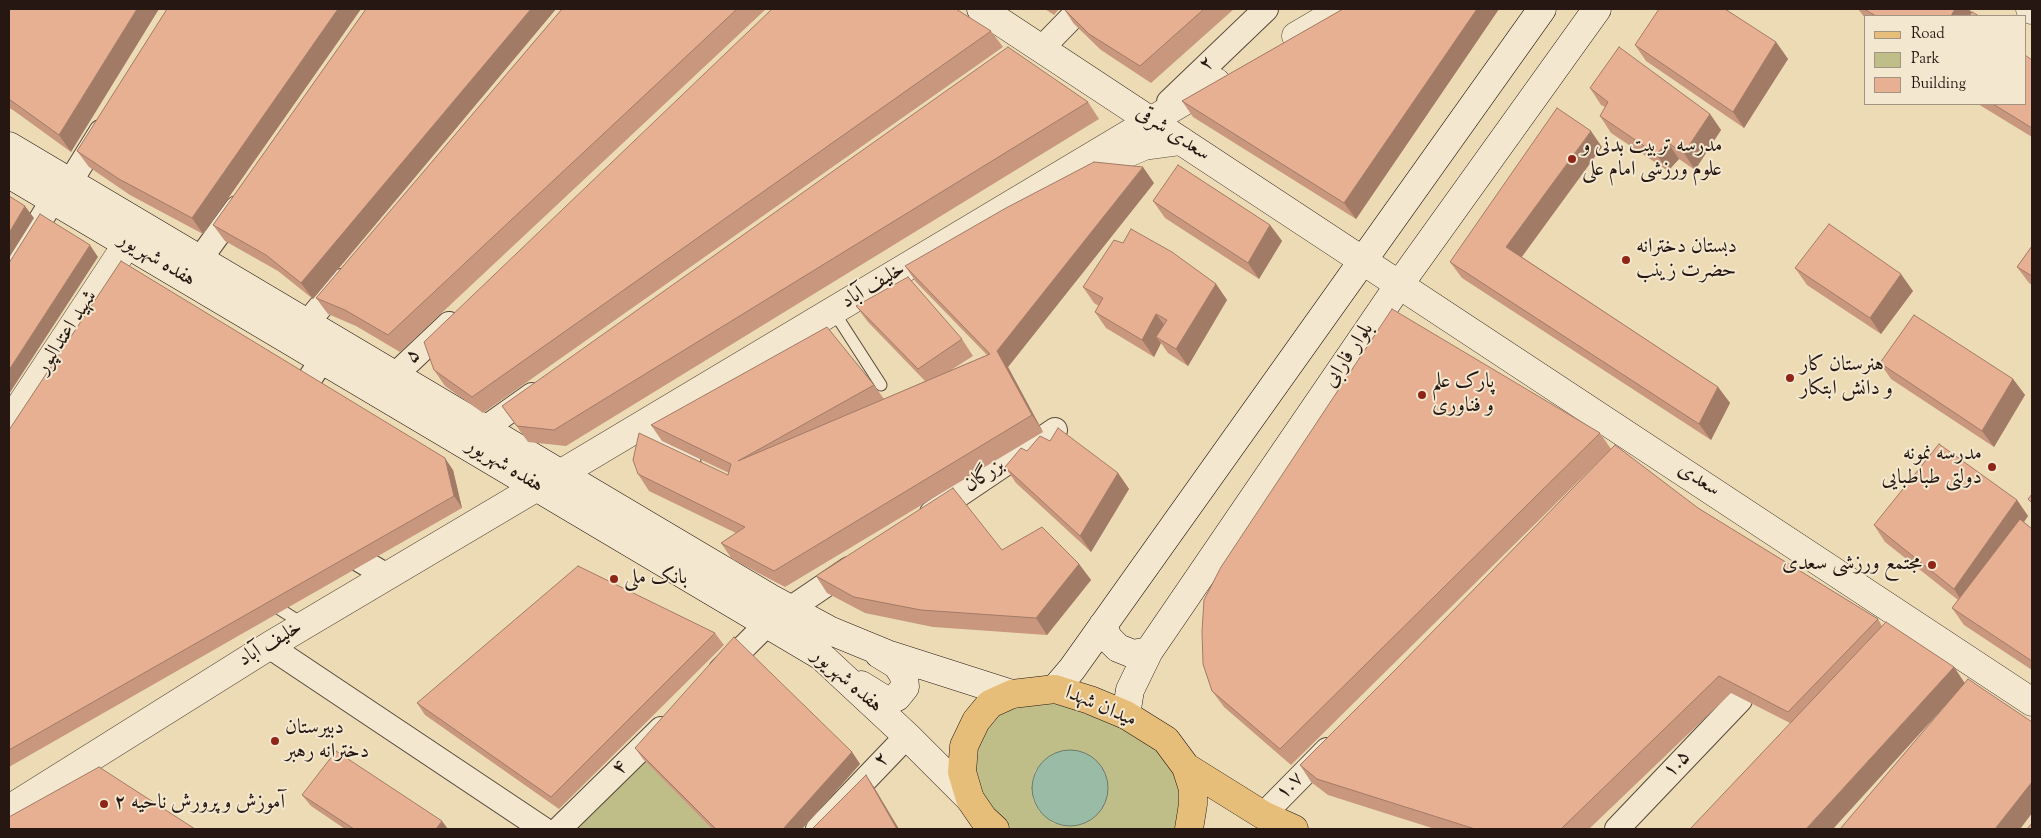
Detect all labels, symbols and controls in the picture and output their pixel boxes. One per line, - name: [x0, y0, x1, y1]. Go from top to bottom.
- legend: [1864, 15, 2026, 105]
- text: Road: [1911, 24, 1945, 45]
- text: Park: [1911, 49, 1940, 70]
- street label: ۲: [1195, 52, 1221, 78]
- text: Building: [1911, 74, 1966, 95]
- street label: سعدی شرقی: [1130, 102, 1214, 168]
- place label: مدرسه تربیت بدنی و علوم ورزشی امام علی: [1582, 134, 1722, 184]
- marker: مدرسه تربیت بدنی و علوم ورزشی امام علی: [1566, 153, 1578, 165]
- street label: هفده شهریور: [113, 228, 199, 294]
- place label: دبستان دخترانه حضرت زینب: [1636, 235, 1737, 285]
- marker: دبستان دخترانه حضرت زینب: [1620, 254, 1632, 266]
- street label: خلیف آباد: [837, 258, 911, 316]
- street label: شهید اعتدالپور: [32, 286, 104, 380]
- street label: بلوار فارابی: [1319, 319, 1381, 393]
- street label: ۵: [401, 344, 427, 370]
- place label: هنرستان کار و دانش ابتکار: [1800, 353, 1893, 403]
- place label: پارک علم و فناوری: [1432, 370, 1494, 420]
- marker: هنرستان کار و دانش ابتکار: [1784, 372, 1796, 384]
- marker: پارک علم و فناوری: [1416, 389, 1428, 401]
- street label: هفده شهریور: [461, 434, 547, 500]
- place label: مدرسه نمونه دولتی طباطبایی: [1882, 442, 1982, 492]
- street label: بزرگان: [960, 454, 1010, 500]
- street label: سعدی: [1672, 458, 1724, 504]
- marker: مدرسه نمونه دولتی طباطبایی: [1986, 461, 1998, 473]
- place label: مجتمع ورزشی سعدی: [1782, 552, 1922, 578]
- marker: مجتمع ورزشی سعدی: [1926, 559, 1938, 571]
- place label: بانک ملی: [624, 566, 687, 592]
- marker: بانک ملی: [608, 573, 620, 585]
- street label: خلیف آباد: [234, 616, 308, 674]
- street label: هفده شهریور: [805, 644, 887, 720]
- street label: میدان شهدا: [1060, 682, 1140, 734]
- place label: دبیرستان دخترانه رهبر: [285, 716, 369, 766]
- marker: دبیرستان دخترانه رهبر: [269, 735, 281, 747]
- street label: ۱.۵: [1659, 746, 1697, 784]
- street label: ۲: [870, 748, 896, 774]
- street label: ۴: [608, 756, 634, 782]
- street label: ۱.۷: [1272, 768, 1310, 806]
- place label: آموزش و پرورش ناحیه ۲: [114, 791, 285, 817]
- marker: آموزش و پرورش ناحیه ۲: [98, 798, 110, 810]

